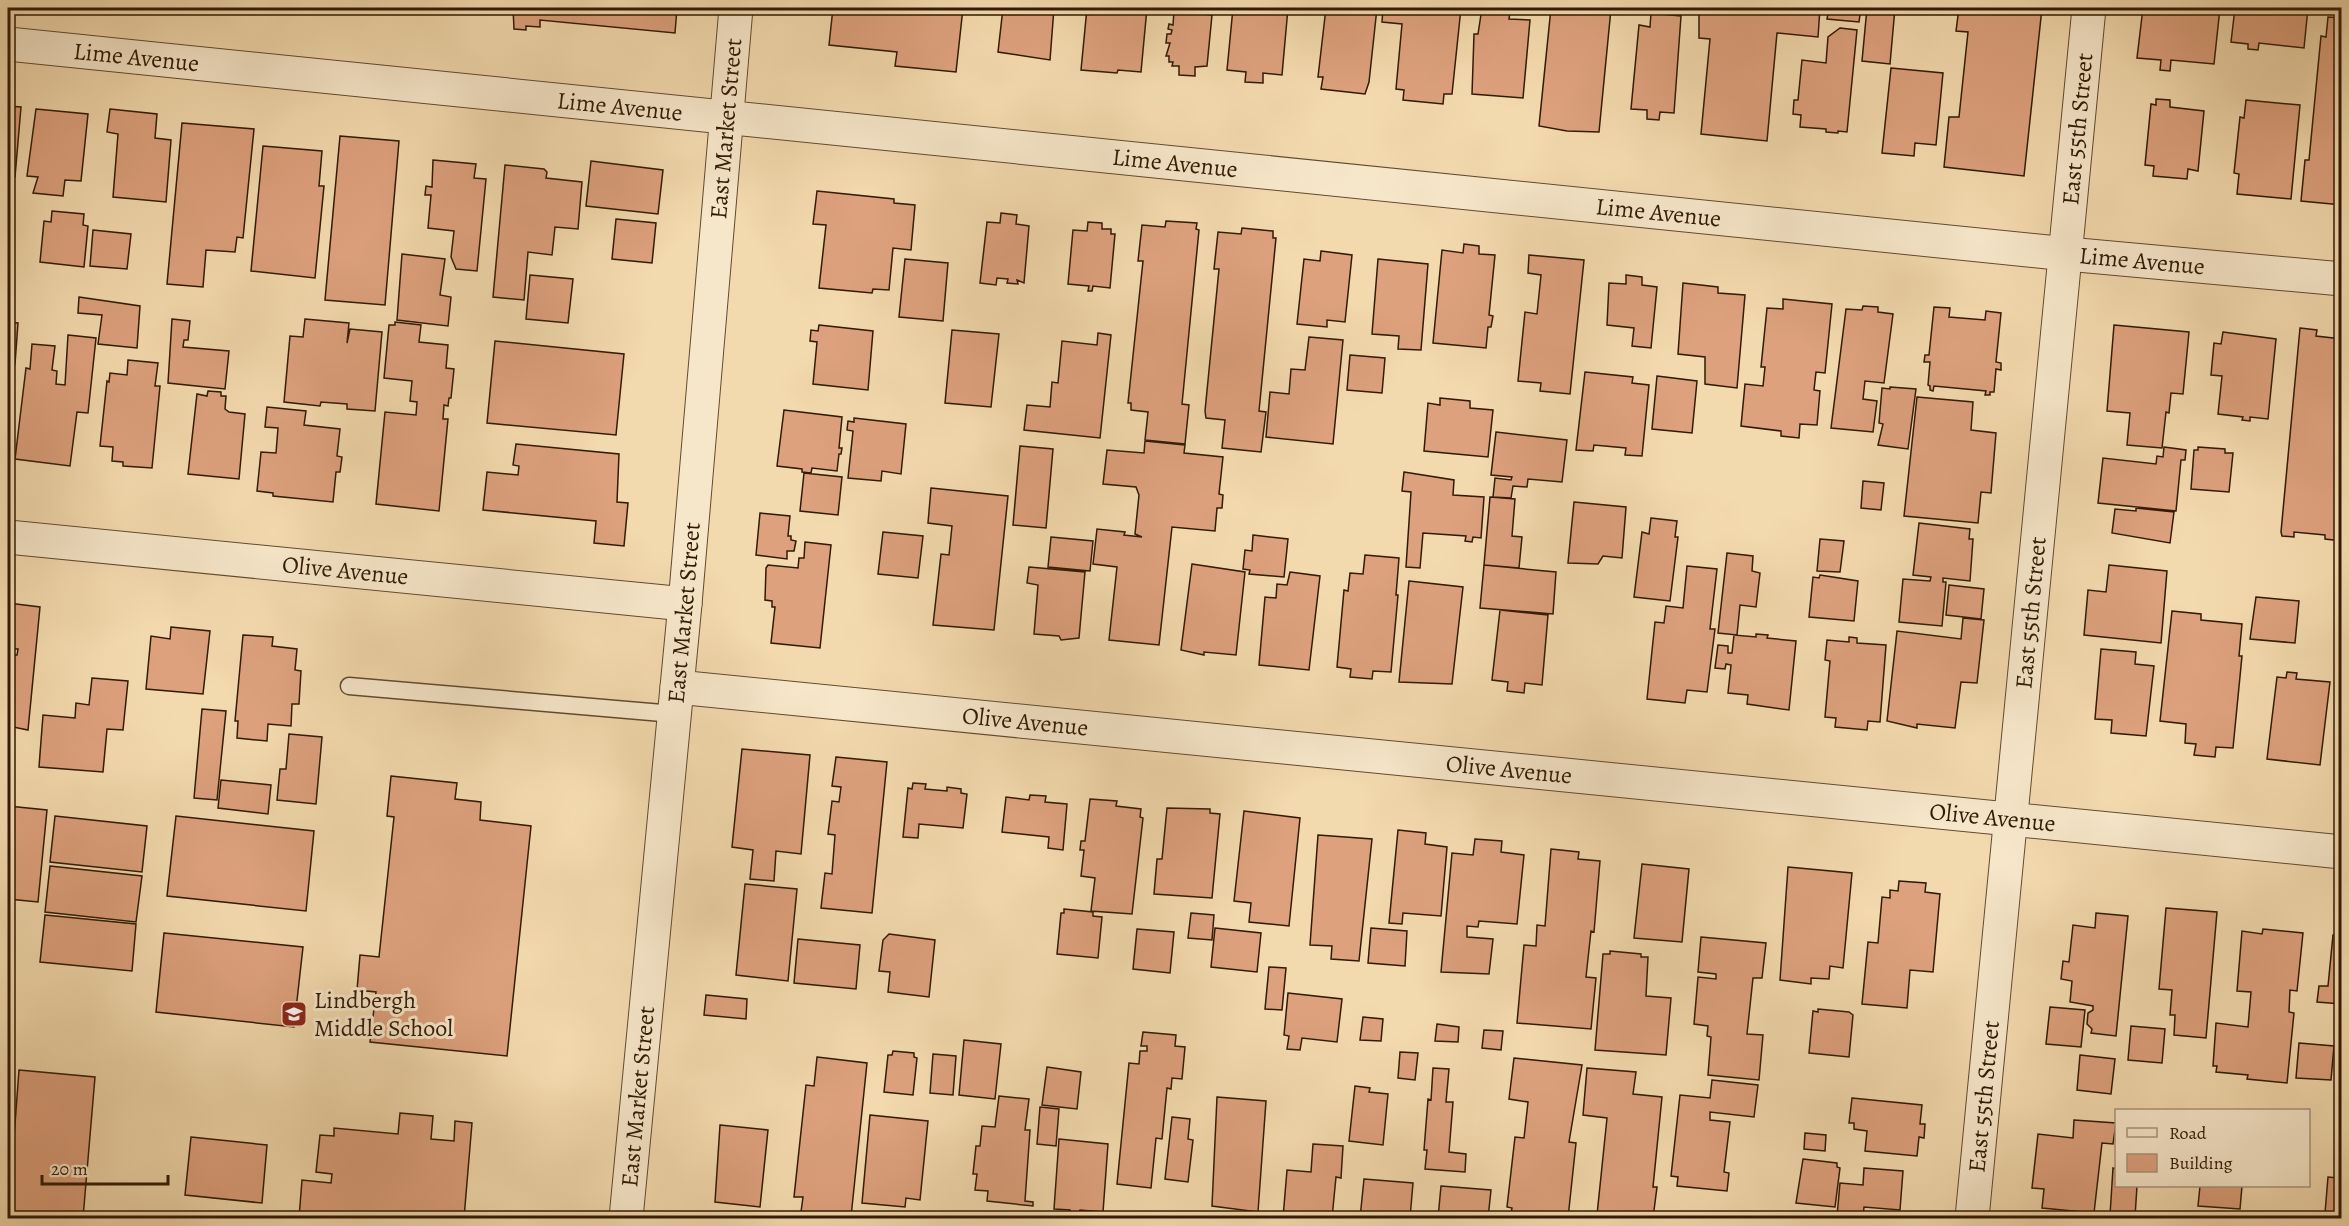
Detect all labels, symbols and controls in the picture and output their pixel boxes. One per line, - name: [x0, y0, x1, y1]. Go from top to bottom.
- street label: Lime Avenue: [72, 35, 201, 79]
- street label: East Market Street: [702, 37, 749, 220]
- street label: East 55th Street: [2054, 52, 2101, 207]
- street label: Lime Avenue: [556, 84, 684, 129]
- street label: Lime Avenue: [1111, 141, 1239, 185]
- street label: Lime Avenue: [1594, 190, 1723, 235]
- street label: Lime Avenue: [2078, 239, 2206, 282]
- street label: East Market Street: [660, 521, 708, 705]
- street label: East 55th Street: [2007, 535, 2054, 690]
- street label: Olive Avenue: [281, 548, 410, 593]
- street label: Olive Avenue: [961, 699, 1090, 744]
- street label: Olive Avenue: [1444, 747, 1573, 792]
- street label: Olive Avenue: [1928, 795, 2057, 840]
- place label: Lindbergh Middle School: [314, 984, 453, 1044]
- school or university icon: Lindbergh Middle School: [279, 999, 309, 1029]
- street label: East Market Street: [613, 1005, 662, 1189]
- street label: East 55th Street: [1960, 1019, 2007, 1174]
- legend: [2115, 1109, 2310, 1187]
- text: Road: [2169, 1121, 2207, 1145]
- scale bar: [42, 1148, 168, 1186]
- text: Building: [2169, 1151, 2233, 1175]
- text: 20 m: [51, 1157, 88, 1181]

